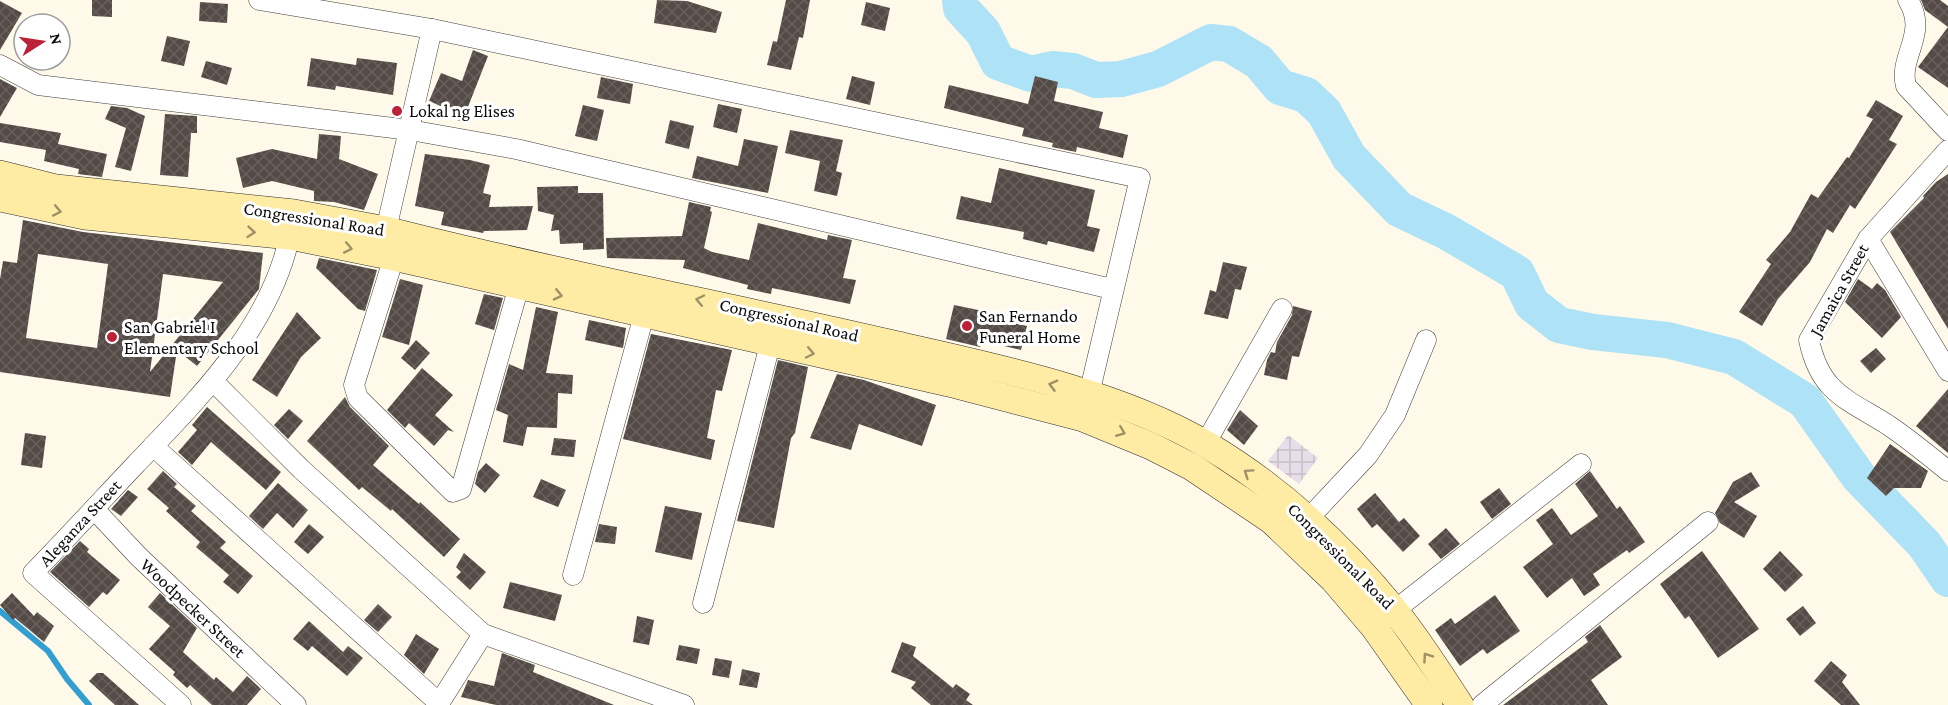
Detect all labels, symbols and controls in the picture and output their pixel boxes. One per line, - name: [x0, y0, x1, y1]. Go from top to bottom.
- north arrow: [12, 12, 72, 72]
- text: N: [47, 32, 66, 46]
- place label: Lokal ng Elises: [409, 101, 515, 121]
- marker: Lokal ng Elises: [390, 104, 404, 118]
- street label: Congressional Road: [242, 198, 386, 240]
- one-way arrow: [52, 204, 62, 217]
- one-way arrow: [246, 225, 255, 238]
- street label: Jamaica Street: [1804, 239, 1873, 341]
- one-way arrow: [342, 241, 352, 254]
- one-way arrow: [553, 288, 563, 301]
- one-way arrow: [695, 294, 705, 307]
- street label: Congressional Road: [718, 294, 861, 346]
- place label: San Fernando Funeral Home: [979, 306, 1080, 347]
- place label: San Gabriel I Elementary School: [124, 317, 259, 358]
- marker: San Fernando Funeral Home: [960, 319, 974, 333]
- marker: San Gabriel I Elementary School: [105, 330, 119, 344]
- one-way arrow: [805, 346, 815, 359]
- one-way arrow: [1048, 379, 1058, 392]
- one-way arrow: [1114, 425, 1125, 437]
- one-way arrow: [1244, 469, 1255, 480]
- street label: Aleganza Street: [35, 475, 126, 570]
- street label: Congressional Road: [1284, 499, 1399, 614]
- street label: Woodpecker Street: [136, 554, 250, 662]
- one-way arrow: [1423, 653, 1434, 664]

